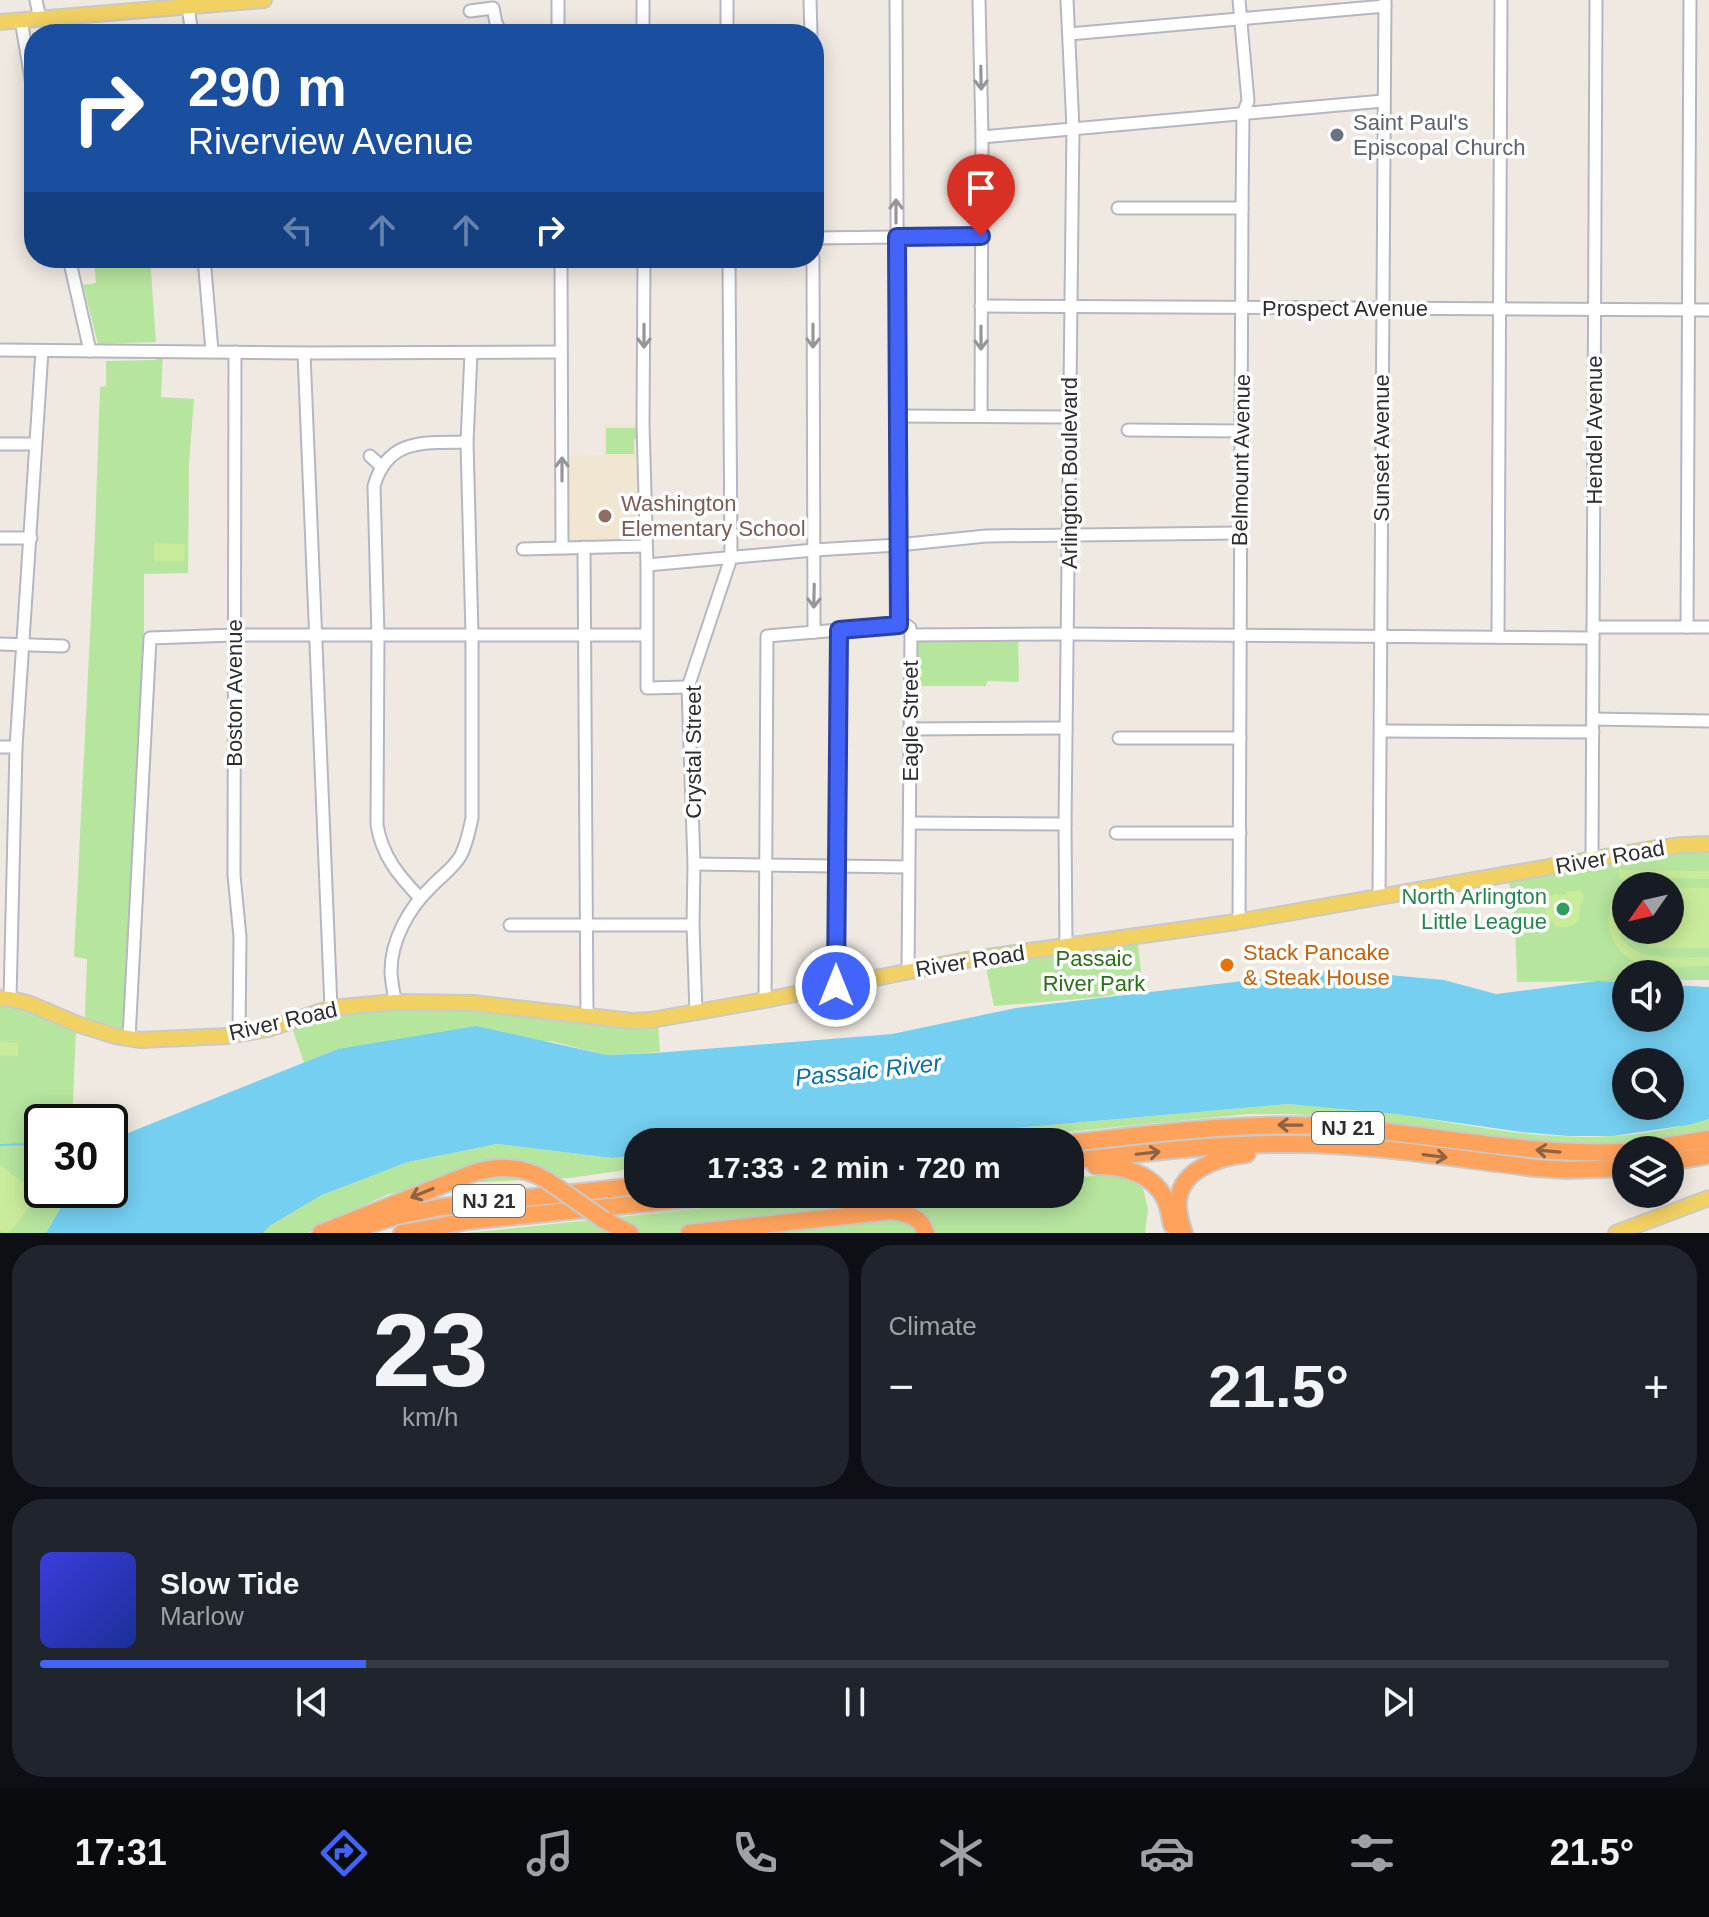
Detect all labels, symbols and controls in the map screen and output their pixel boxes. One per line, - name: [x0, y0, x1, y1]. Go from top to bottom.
- text: 290 m: [188, 55, 347, 118]
- icon: right: [56, 56, 160, 160]
- one-way arrow: [973, 64, 989, 91]
- place label: Saint Paul's Episcopal Church: [1353, 110, 1525, 160]
- text: Riverview Avenue: [188, 121, 474, 162]
- marker: Saint Paul's Episcopal Church: [1328, 126, 1346, 144]
- pin: [947, 154, 1015, 236]
- icon: arrive: [959, 166, 1003, 210]
- one-way arrow: [888, 198, 904, 225]
- icon: left: [276, 208, 320, 252]
- icon: ahead: [360, 208, 404, 252]
- icon: ahead: [444, 208, 488, 252]
- icon: right: [528, 208, 572, 252]
- street label: Prospect Avenue: [1262, 296, 1428, 321]
- one-way arrow: [636, 322, 651, 349]
- one-way arrow: [805, 322, 821, 349]
- one-way arrow: [973, 324, 989, 351]
- street label: Hendel Avenue: [1582, 356, 1607, 504]
- street label: Belmount Avenue: [1227, 374, 1255, 546]
- street label: Sunset Avenue: [1369, 374, 1394, 522]
- street label: Arlington Boulevard: [1057, 377, 1082, 569]
- one-way arrow: [554, 456, 570, 483]
- place label: Washington Elementary School: [621, 491, 806, 541]
- marker: Washington Elementary School: [596, 507, 614, 525]
- one-way arrow: [806, 582, 822, 609]
- street label: Boston Avenue: [222, 619, 247, 767]
- street label: Eagle Street: [898, 660, 923, 782]
- street label: Crystal Street: [681, 685, 706, 819]
- street label: River Road: [1554, 835, 1666, 879]
- north arrow: [1612, 872, 1684, 944]
- map controls: [1612, 872, 1684, 1208]
- place label: North Arlington Little League: [1401, 884, 1547, 934]
- marker: North Arlington Little League: [1554, 900, 1572, 918]
- street label: River Road: [914, 940, 1026, 982]
- place label: Stack Pancake & Steak House: [1243, 940, 1390, 990]
- position arrow: [794, 944, 878, 1028]
- park label: Passaic River Park: [1043, 946, 1146, 996]
- marker: Stack Pancake & Steak House: [1218, 956, 1236, 974]
- button: sound: [1612, 960, 1684, 1032]
- street label: River Road: [227, 996, 339, 1046]
- button: search: [1612, 1048, 1684, 1120]
- water label: Passaic River: [794, 1049, 943, 1091]
- speed limit sign: 30: [24, 1104, 128, 1208]
- road number: NJ 21: [1312, 1112, 1384, 1144]
- one-way arrow: [1277, 1118, 1303, 1133]
- button: layers: [1612, 1136, 1684, 1208]
- one-way arrow: [1535, 1143, 1562, 1158]
- one-way arrow: [1134, 1146, 1161, 1161]
- one-way arrow: [1421, 1149, 1447, 1164]
- text: 17:33 · 2 min · 720 m: [707, 1151, 1001, 1184]
- road number: NJ 21: [453, 1185, 525, 1217]
- one-way arrow: [410, 1187, 435, 1201]
- text: 23: [372, 1292, 488, 1408]
- text: Climate: [889, 1311, 977, 1341]
- text: 21.5°: [1208, 1353, 1349, 1420]
- text: −: [889, 1362, 914, 1411]
- text: +: [1643, 1362, 1669, 1411]
- text: km/h: [402, 1402, 458, 1432]
- text: Slow Tide: [160, 1567, 299, 1600]
- text: Marlow: [160, 1601, 244, 1631]
- icon: previous: [290, 1680, 334, 1724]
- icon: pause: [833, 1680, 877, 1724]
- icon: next: [1376, 1680, 1420, 1724]
- icon: directions: [316, 1825, 372, 1881]
- icon: music: [522, 1825, 578, 1881]
- icon: phone: [727, 1825, 783, 1881]
- icon: climate: [933, 1825, 989, 1881]
- icon: car: [1139, 1825, 1195, 1881]
- icon: filters: [1344, 1825, 1400, 1881]
- text: 17:31: [75, 1832, 167, 1873]
- text: 21.5°: [1550, 1832, 1634, 1873]

